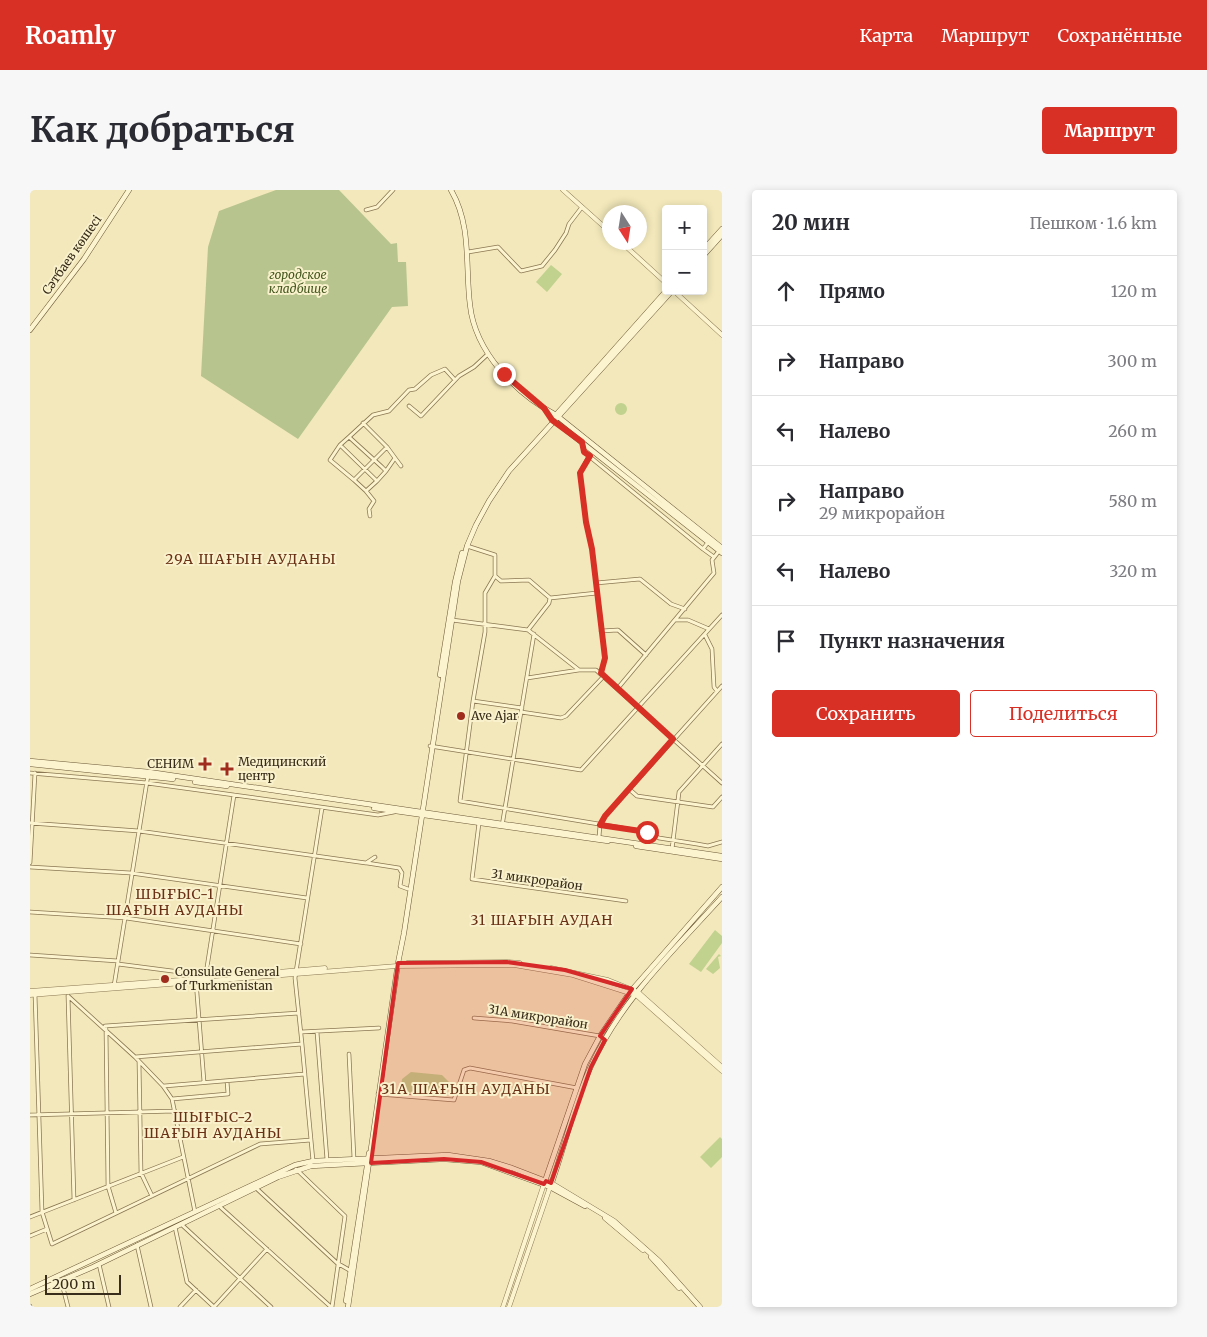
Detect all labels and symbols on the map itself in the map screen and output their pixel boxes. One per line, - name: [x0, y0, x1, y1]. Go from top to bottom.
- north arrow: [602, 205, 647, 250]
- street label: Сәтбаев көшесі: [39, 212, 105, 297]
- park label: городское кладбище: [269, 267, 327, 296]
- route end: [493, 363, 516, 386]
- district label: 29А ШАҒЫН АУДАНЫ: [165, 550, 337, 568]
- place label: Ave Ajar: [470, 708, 519, 723]
- marker: Ave Ajar: [455, 710, 467, 722]
- place label: Медицинский центр: [238, 754, 326, 783]
- place label: СЕНИМ: [147, 756, 194, 771]
- marker: СЕНИМ: [198, 757, 212, 771]
- marker: Медицинский центр: [220, 762, 234, 776]
- route start: [636, 821, 659, 844]
- street label: 31 микрорайон: [490, 866, 584, 893]
- district label: ШЫҒЫС-1 ШАҒЫН АУДАНЫ: [106, 885, 244, 919]
- district label: 31 ШАҒЫН АУДАН: [470, 911, 614, 929]
- place label: Consulate General of Turkmenistan: [175, 964, 280, 993]
- marker: Consulate General of Turkmenistan: [159, 973, 171, 985]
- street label: 31А микрорайон: [487, 1001, 589, 1032]
- district label: 31А ШАҒЫН АУДАНЫ: [381, 1080, 551, 1098]
- district label: ШЫҒЫС-2 ШАҒЫН АУДАНЫ: [144, 1108, 282, 1142]
- scale bar: [45, 1272, 121, 1295]

